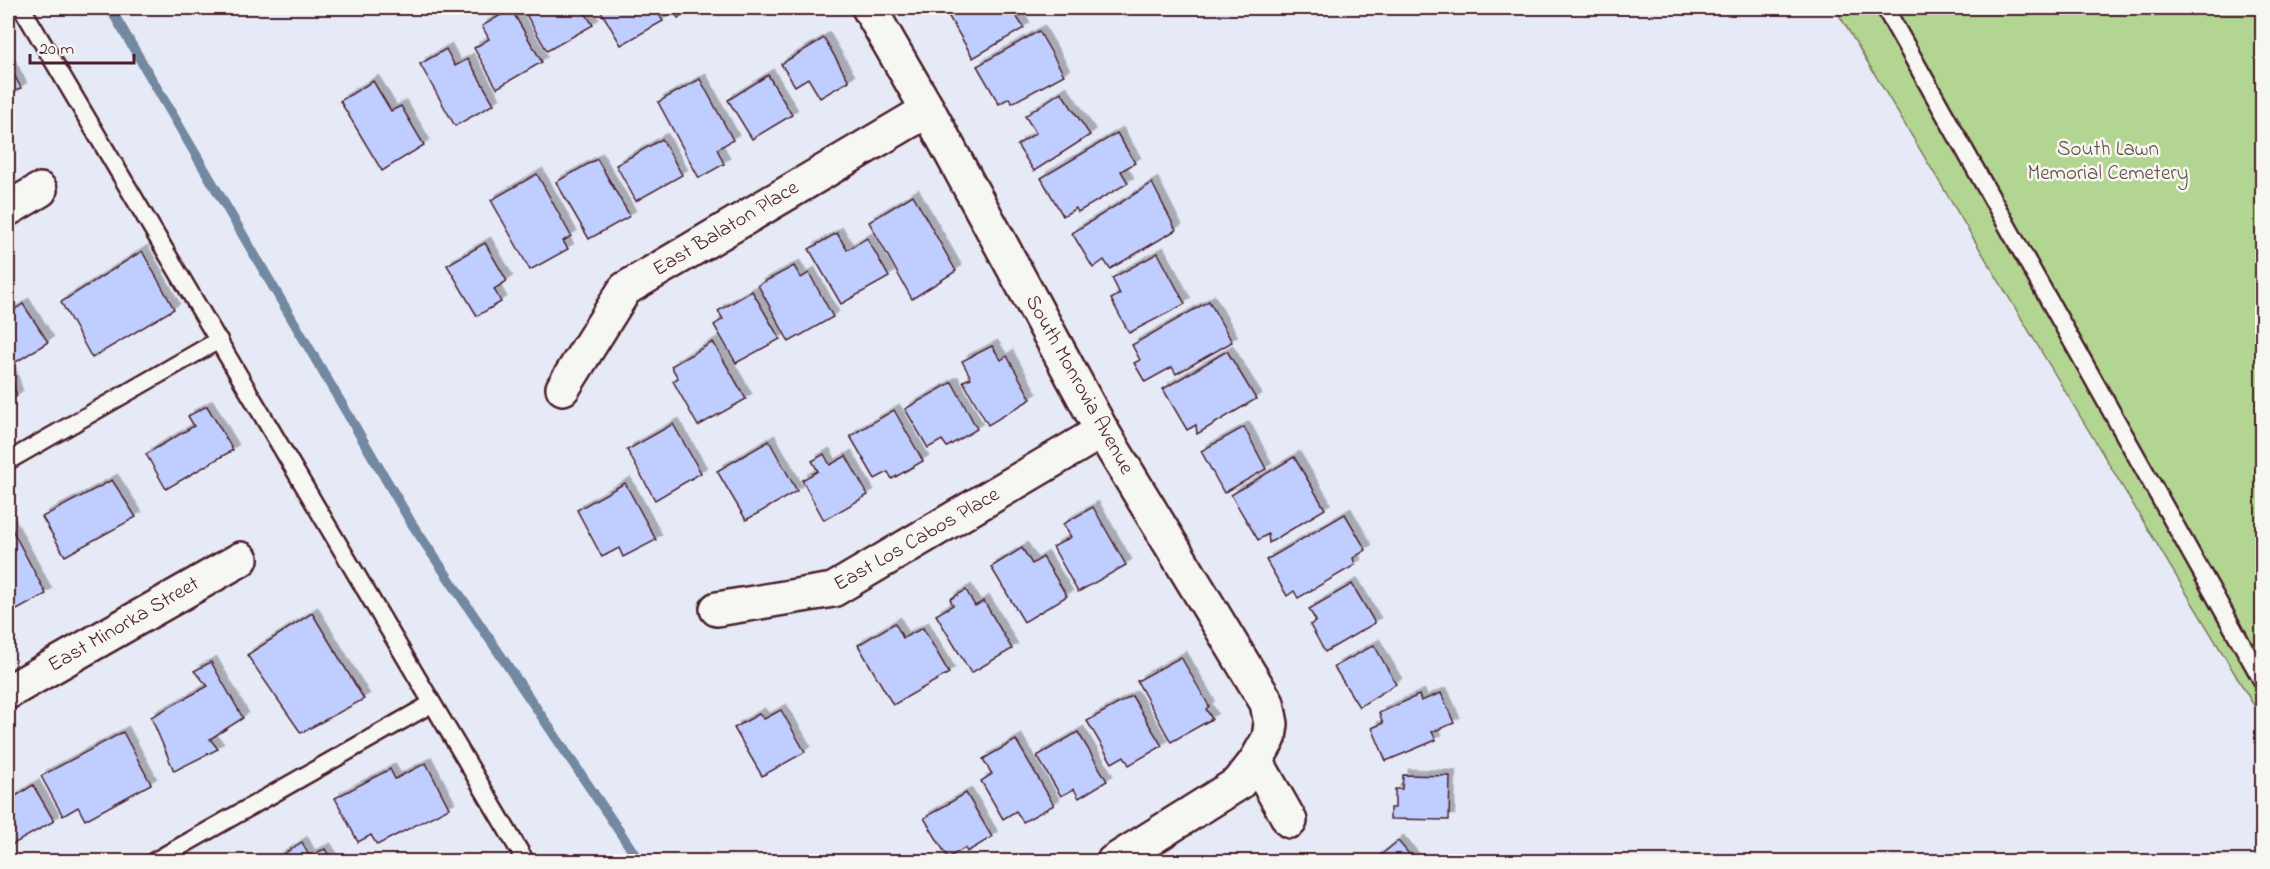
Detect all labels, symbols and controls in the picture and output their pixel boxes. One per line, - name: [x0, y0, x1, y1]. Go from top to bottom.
- scale bar: [30, 27, 134, 65]
- text: 20 m: [39, 37, 74, 63]
- park label: South Lawn Memorial Cemetery: [2027, 135, 2189, 191]
- street label: East Balaton Place: [647, 173, 805, 284]
- street label: South Monrovia Avenue: [1017, 290, 1141, 481]
- street label: East Los Cabos Place: [829, 480, 1006, 600]
- street label: East Minorka Street: [43, 569, 205, 681]

